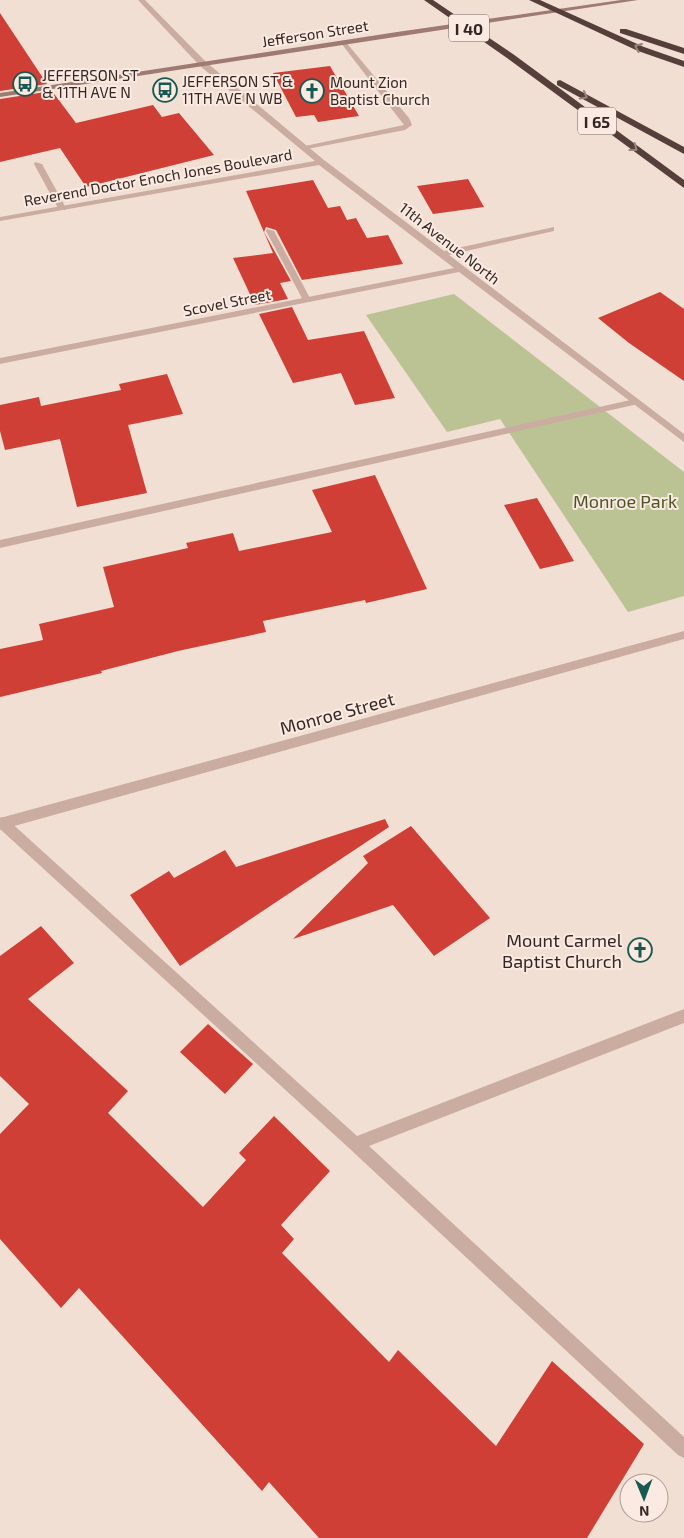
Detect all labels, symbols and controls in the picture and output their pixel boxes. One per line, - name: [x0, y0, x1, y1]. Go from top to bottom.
- road number: I 40: [449, 14, 489, 42]
- street label: Jefferson Street: [260, 16, 370, 50]
- one-way arrow: [634, 43, 643, 54]
- place label: JEFFERSON ST & 11TH AVE N: [42, 66, 139, 101]
- bus stop icon: JEFFERSON ST & 11TH AVE N: [12, 71, 38, 97]
- place label: JEFFERSON ST & 11TH AVE N WB: [182, 72, 293, 107]
- place label: Mount Zion Baptist Church: [330, 73, 430, 108]
- bus stop icon: JEFFERSON ST & 11TH AVE N WB: [152, 77, 178, 103]
- church icon: Mount Zion Baptist Church: [299, 78, 325, 104]
- one-way arrow: [578, 90, 587, 100]
- road number: I 65: [578, 108, 616, 134]
- one-way arrow: [628, 142, 638, 151]
- street label: Reverend Doctor Enoch Jones Boulevard: [22, 144, 294, 210]
- street label: 11th Avenue North: [396, 198, 504, 288]
- street label: Scovel Street: [182, 285, 273, 319]
- park label: Monroe Park: [573, 490, 677, 512]
- street label: Monroe Street: [277, 687, 397, 739]
- place label: Mount Carmel Baptist Church: [502, 929, 623, 972]
- church icon: Mount Carmel Baptist Church: [627, 937, 653, 963]
- north arrow: [619, 1473, 669, 1523]
- text: N: [639, 1503, 649, 1520]

